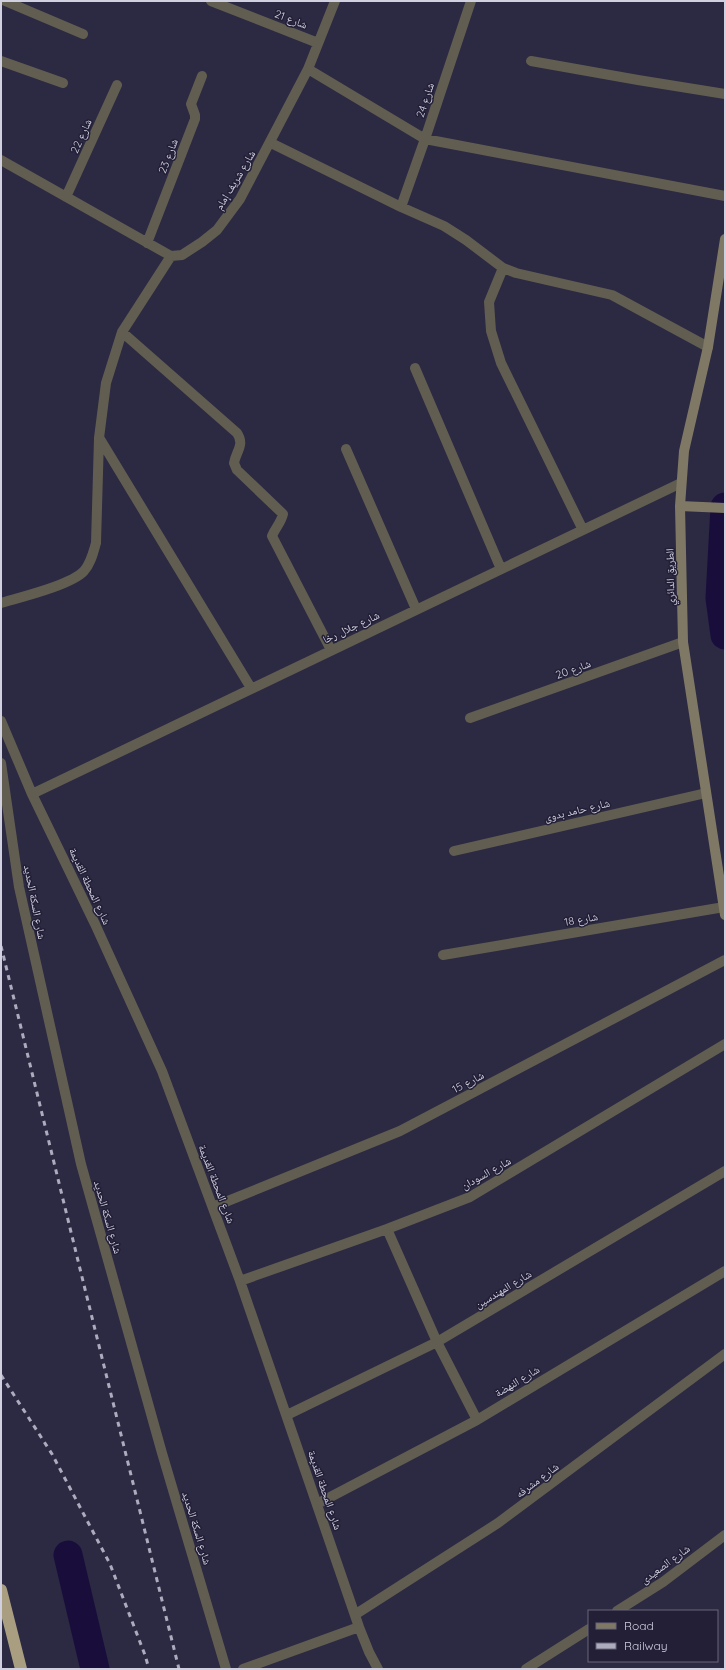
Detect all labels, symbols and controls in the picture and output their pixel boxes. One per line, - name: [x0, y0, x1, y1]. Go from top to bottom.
- street label: شارع 21: [273, 6, 309, 32]
- street label: شارع 24: [413, 81, 437, 119]
- street label: شارع 22: [67, 117, 95, 155]
- street label: شارع 23: [155, 137, 181, 175]
- street label: شارع شريف إمام: [212, 148, 259, 213]
- street label: الطريق الدائري: [663, 548, 679, 606]
- street label: شارع جلال رخا: [320, 608, 382, 646]
- street label: شارع 20: [553, 656, 593, 682]
- street label: شارع حامد بدوى: [543, 796, 611, 824]
- street label: شارع المحطة القديمة: [66, 845, 114, 927]
- street label: شارع السكة الحديد: [21, 864, 49, 940]
- street label: شارع 18: [563, 909, 599, 929]
- street label: شارع 15: [450, 1068, 486, 1096]
- street label: شارع المحطة القديمة: [196, 1143, 238, 1225]
- street label: شارع السودان: [459, 1154, 513, 1192]
- street label: شارع السكة الحديد: [91, 1179, 125, 1255]
- street label: شارع المهندسين: [472, 1267, 534, 1311]
- street label: شارع النهضة: [492, 1362, 542, 1400]
- street label: شارع المحطة القديمة: [305, 1448, 345, 1532]
- street label: شارع مشرفه: [513, 1459, 561, 1501]
- street label: شارع السكة الحديد: [179, 1490, 215, 1566]
- street label: شارع الصعيدى: [637, 1541, 693, 1587]
- legend: [588, 1610, 718, 1662]
- text: Road: [624, 1618, 654, 1633]
- text: Railway: [624, 1638, 668, 1653]

